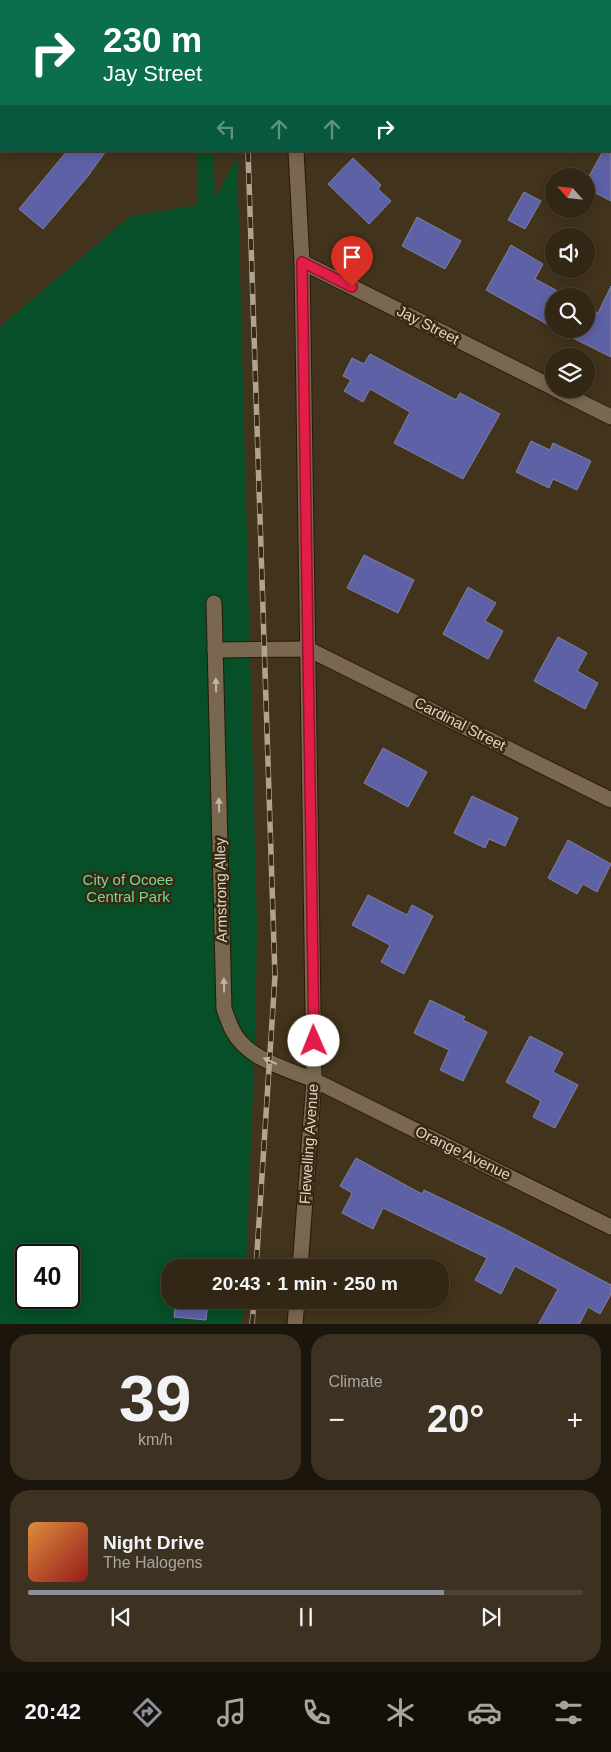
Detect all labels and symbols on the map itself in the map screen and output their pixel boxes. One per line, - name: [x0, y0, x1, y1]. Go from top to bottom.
- north arrow: [545, 168, 595, 218]
- pin: [331, 236, 373, 287]
- street label: Jay Street: [394, 302, 463, 348]
- one-way arrow: [212, 677, 220, 693]
- street label: Cardinal Street: [412, 693, 509, 754]
- one-way arrow: [215, 797, 223, 813]
- street label: Armstrong Alley: [211, 837, 230, 943]
- park label: City of Ocoee Central Park: [83, 871, 173, 905]
- one-way arrow: [219, 977, 227, 993]
- position arrow: [287, 1014, 339, 1066]
- one-way arrow: [263, 1057, 277, 1065]
- street label: Flewelling Avenue: [296, 1083, 321, 1205]
- street label: Orange Avenue: [413, 1122, 514, 1183]
- speed limit sign: 40: [15, 1244, 80, 1309]

